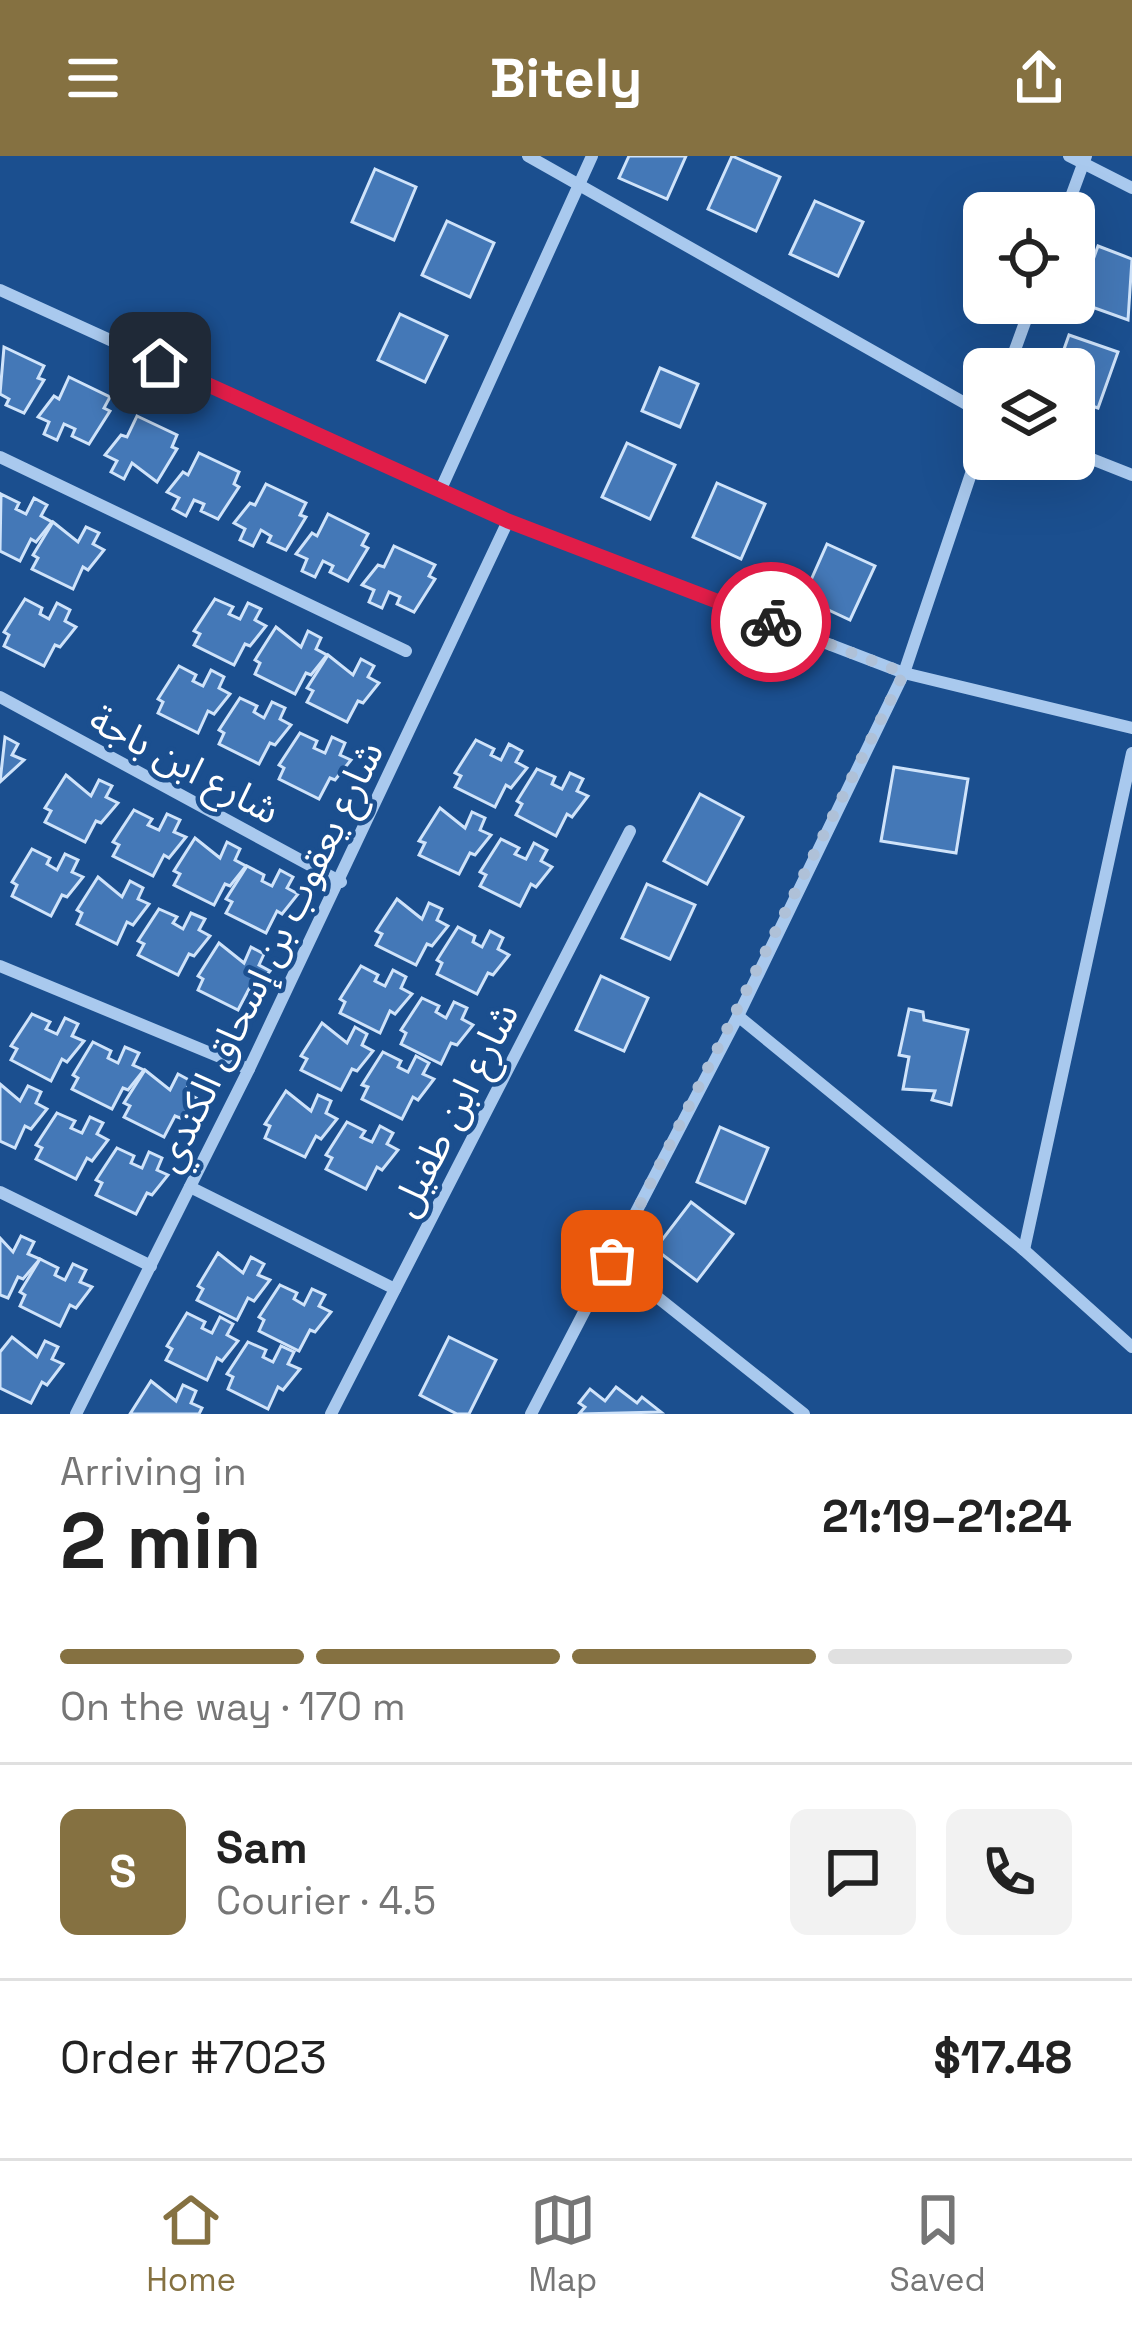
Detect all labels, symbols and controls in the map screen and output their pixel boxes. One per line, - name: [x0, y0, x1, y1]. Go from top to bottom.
- text: Bitely: [490, 44, 642, 113]
- icon: menu: [60, 45, 126, 111]
- icon: share: [1006, 45, 1072, 111]
- map controls: [963, 192, 1095, 480]
- button: locate: [963, 192, 1095, 324]
- pin: [109, 312, 211, 414]
- icon: home: [127, 330, 193, 396]
- button: layers: [963, 348, 1095, 480]
- courier: [711, 562, 831, 682]
- icon: bike: [738, 589, 804, 655]
- street label: شارع ابن باجة: [80, 694, 288, 838]
- street label: شارع يعقوب بن إسحاق الكندي: [143, 733, 399, 1182]
- street label: شارع ابن طفيل: [380, 994, 533, 1226]
- pin: [561, 1210, 663, 1312]
- icon: bag: [579, 1228, 645, 1294]
- text: Arriving in: [60, 1447, 247, 1496]
- text: 21:19–21:24: [822, 1488, 1072, 1545]
- text: 2 min: [60, 1491, 262, 1591]
- text: On the way · 170 m: [60, 1682, 406, 1731]
- button: chat: [790, 1809, 916, 1935]
- button: phone: [946, 1809, 1072, 1935]
- text: Sam: [216, 1819, 308, 1876]
- text: S: [109, 1843, 137, 1900]
- text: Courier · 4.5: [216, 1876, 436, 1925]
- text: Order #7023: [60, 2029, 327, 2086]
- text: $17.48: [933, 2029, 1072, 2086]
- tab: Home: [146, 2187, 236, 2301]
- tab: Map: [528, 2187, 597, 2301]
- tab: Saved: [890, 2187, 986, 2301]

